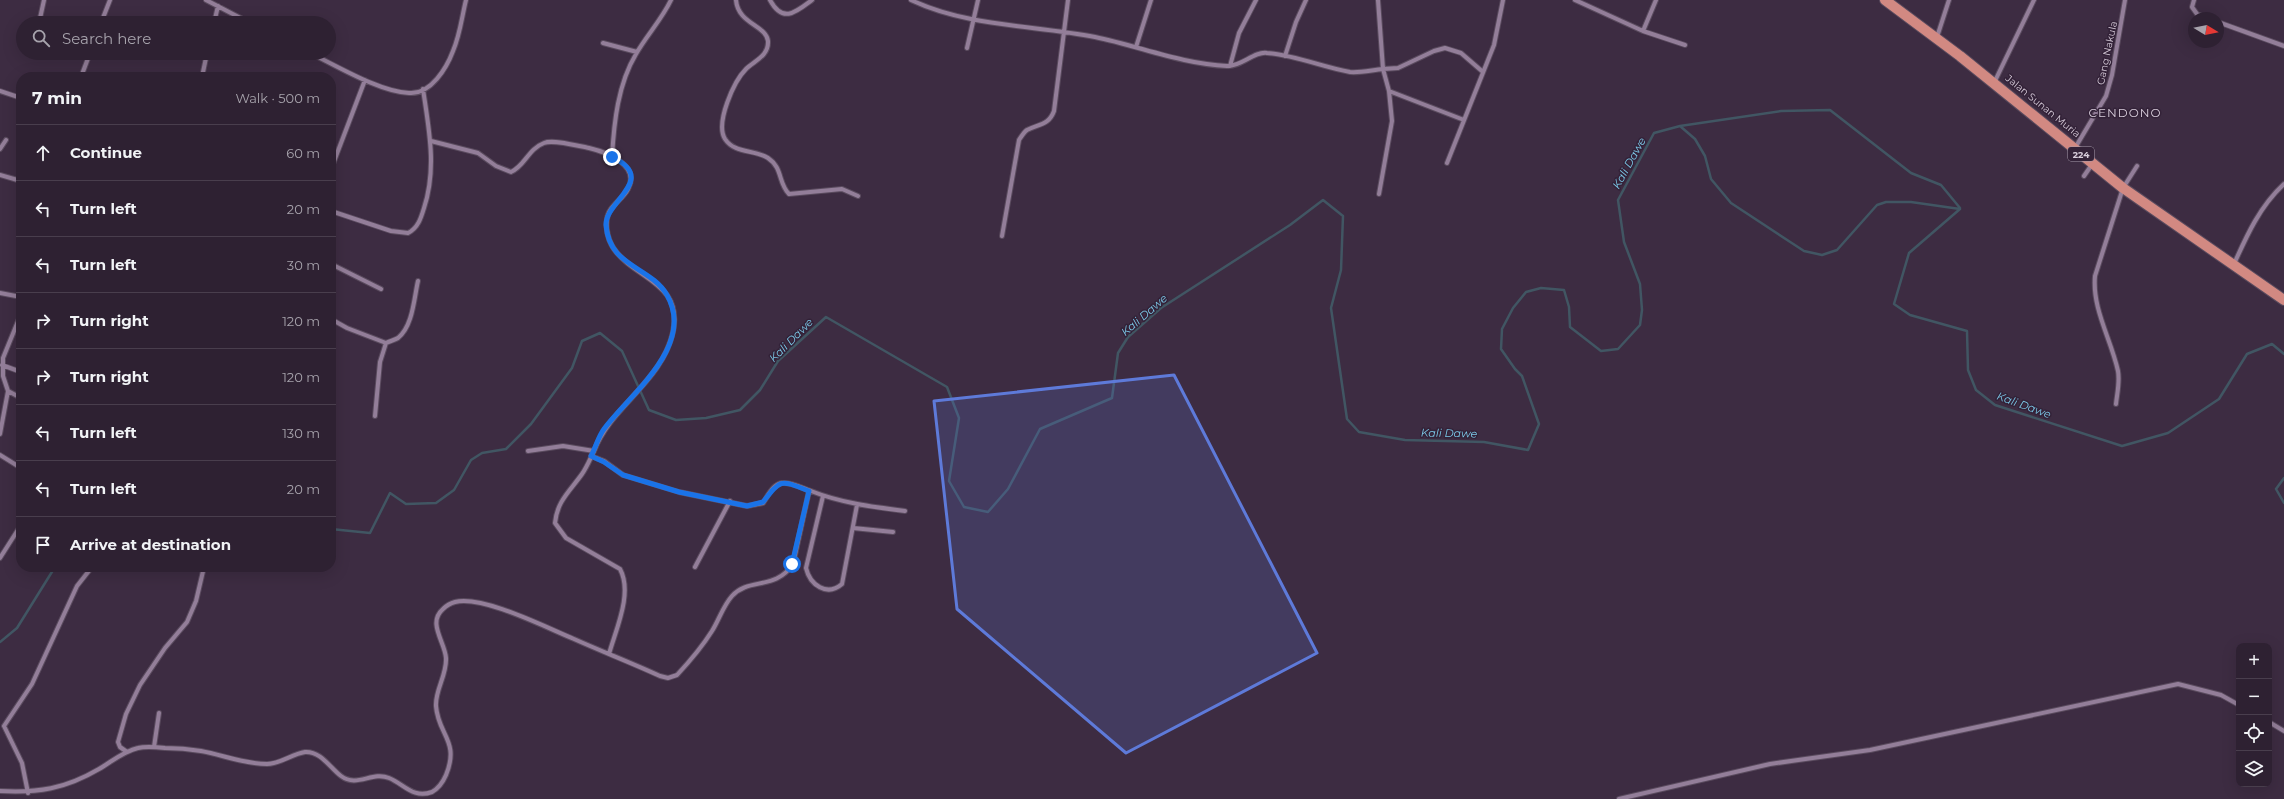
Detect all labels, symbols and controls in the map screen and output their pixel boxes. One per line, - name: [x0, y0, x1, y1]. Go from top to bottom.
- north arrow: [2188, 12, 2224, 48]
- search box: [16, 16, 336, 60]
- street label: Gang Nakula: [2094, 20, 2120, 86]
- icon: search: [30, 27, 52, 49]
- text: Search here: [62, 29, 151, 48]
- street label: Jalan Sunan Muria: [2002, 71, 2083, 140]
- text: 7 min: [32, 88, 82, 108]
- text: Walk · 500 m: [235, 90, 320, 106]
- district label: CENDONO: [2088, 105, 2162, 120]
- water label: Kali Dawe: [1609, 135, 1649, 191]
- icon: ahead: [32, 142, 54, 164]
- text: Continue: [70, 143, 142, 162]
- text: 60 m: [286, 145, 320, 161]
- road number: 224: [2068, 147, 2094, 161]
- route end: [603, 148, 621, 166]
- icon: left: [32, 198, 54, 220]
- text: Turn left: [70, 199, 137, 218]
- text: 20 m: [287, 201, 320, 217]
- icon: left: [32, 254, 54, 276]
- text: Turn left: [70, 255, 137, 274]
- text: 30 m: [287, 257, 320, 273]
- water label: Kali Dawe: [1118, 291, 1170, 339]
- icon: right: [32, 310, 54, 332]
- text: Turn right: [70, 311, 149, 330]
- text: 120 m: [282, 313, 320, 329]
- water label: Kali Dawe: [766, 315, 816, 365]
- icon: right: [32, 366, 54, 388]
- text: Turn right: [70, 367, 149, 386]
- text: 120 m: [282, 369, 320, 385]
- water label: Kali Dawe: [1995, 389, 2053, 421]
- icon: left: [32, 422, 54, 444]
- text: Turn left: [70, 423, 137, 442]
- text: 130 m: [282, 425, 320, 441]
- water label: Kali Dawe: [1421, 426, 1478, 440]
- icon: left: [32, 478, 54, 500]
- text: Turn left: [70, 479, 137, 498]
- text: 20 m: [287, 481, 320, 497]
- icon: arrive: [32, 534, 54, 556]
- text: Arrive at destination: [70, 535, 231, 554]
- route start: [783, 555, 801, 573]
- map controls: [2236, 643, 2272, 787]
- button: +: [2236, 643, 2272, 679]
- button: −: [2236, 679, 2272, 715]
- button: locate: [2236, 715, 2272, 751]
- button: layers: [2236, 751, 2272, 787]

